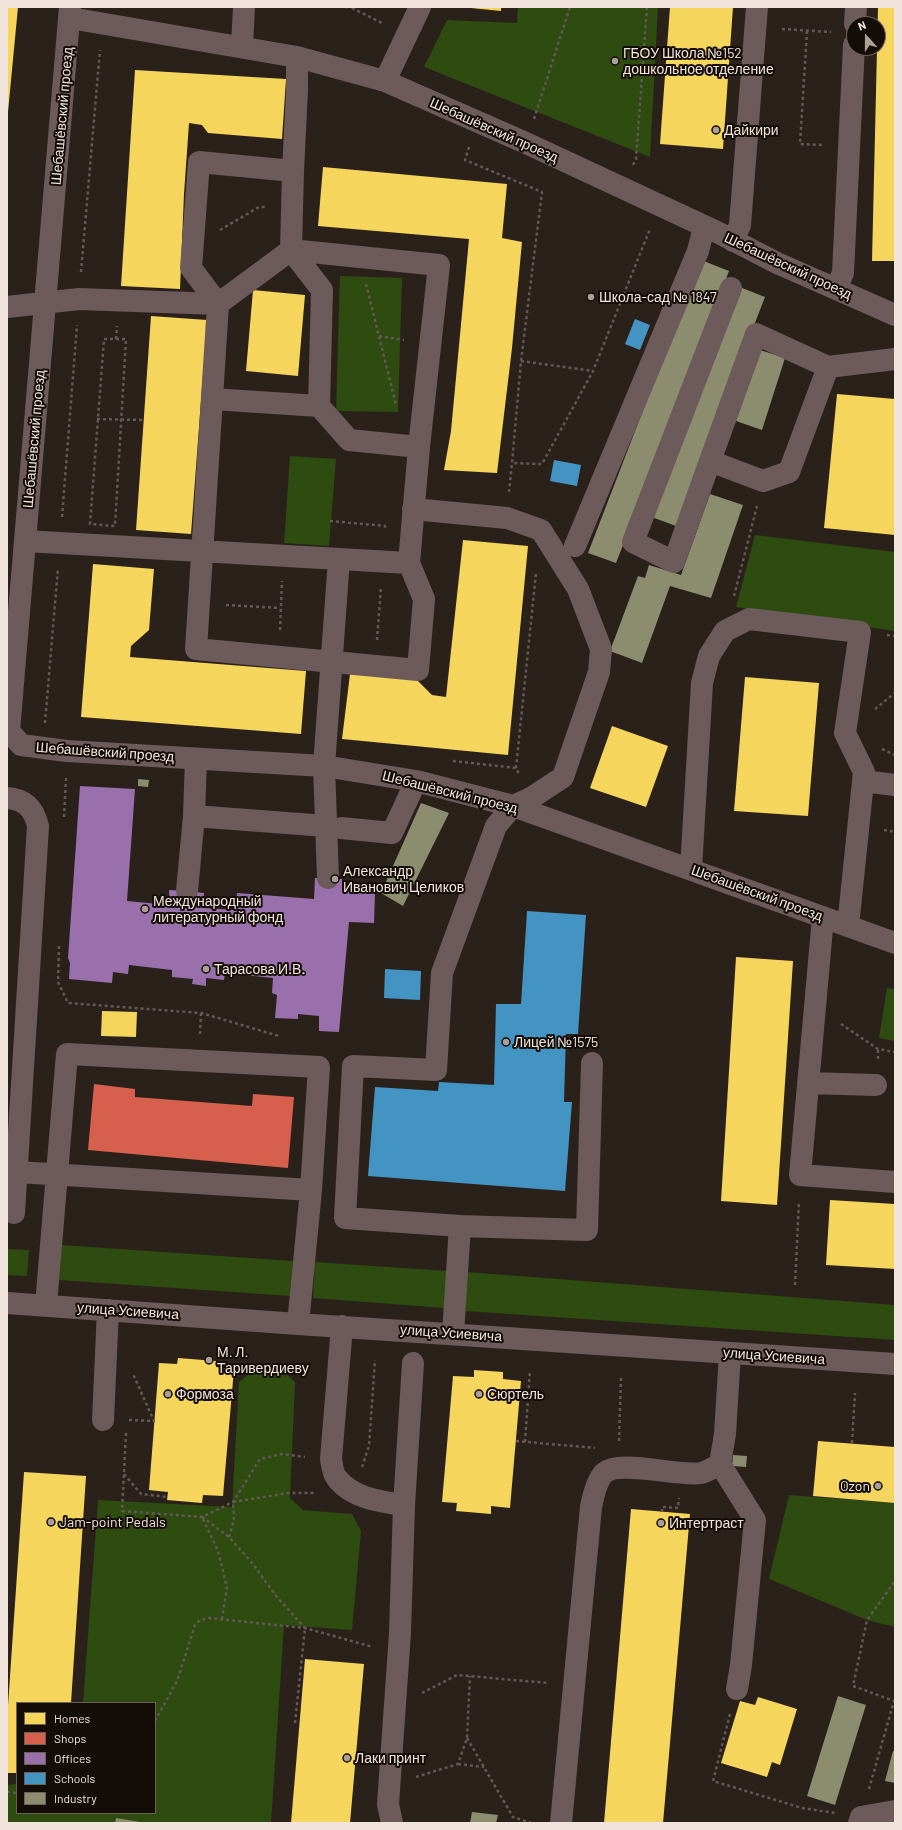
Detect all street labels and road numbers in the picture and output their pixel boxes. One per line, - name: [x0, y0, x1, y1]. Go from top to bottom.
- street label: Шебашёвский проезд: [48, 46, 76, 186]
- street label: Шебашёвский проезд: [427, 94, 561, 166]
- street label: Шебашёвский проезд: [722, 229, 854, 303]
- street label: Шебашёвский проезд: [20, 369, 48, 509]
- street label: Шебашёвский проезд: [35, 739, 175, 765]
- street label: Шебашёвский проезд: [381, 767, 519, 817]
- street label: Шебашёвский проезд: [689, 861, 825, 925]
- street label: улица Усиевича: [76, 1299, 180, 1323]
- street label: улица Усиевича: [399, 1321, 503, 1345]
- street label: улица Усиевича: [722, 1344, 826, 1368]

